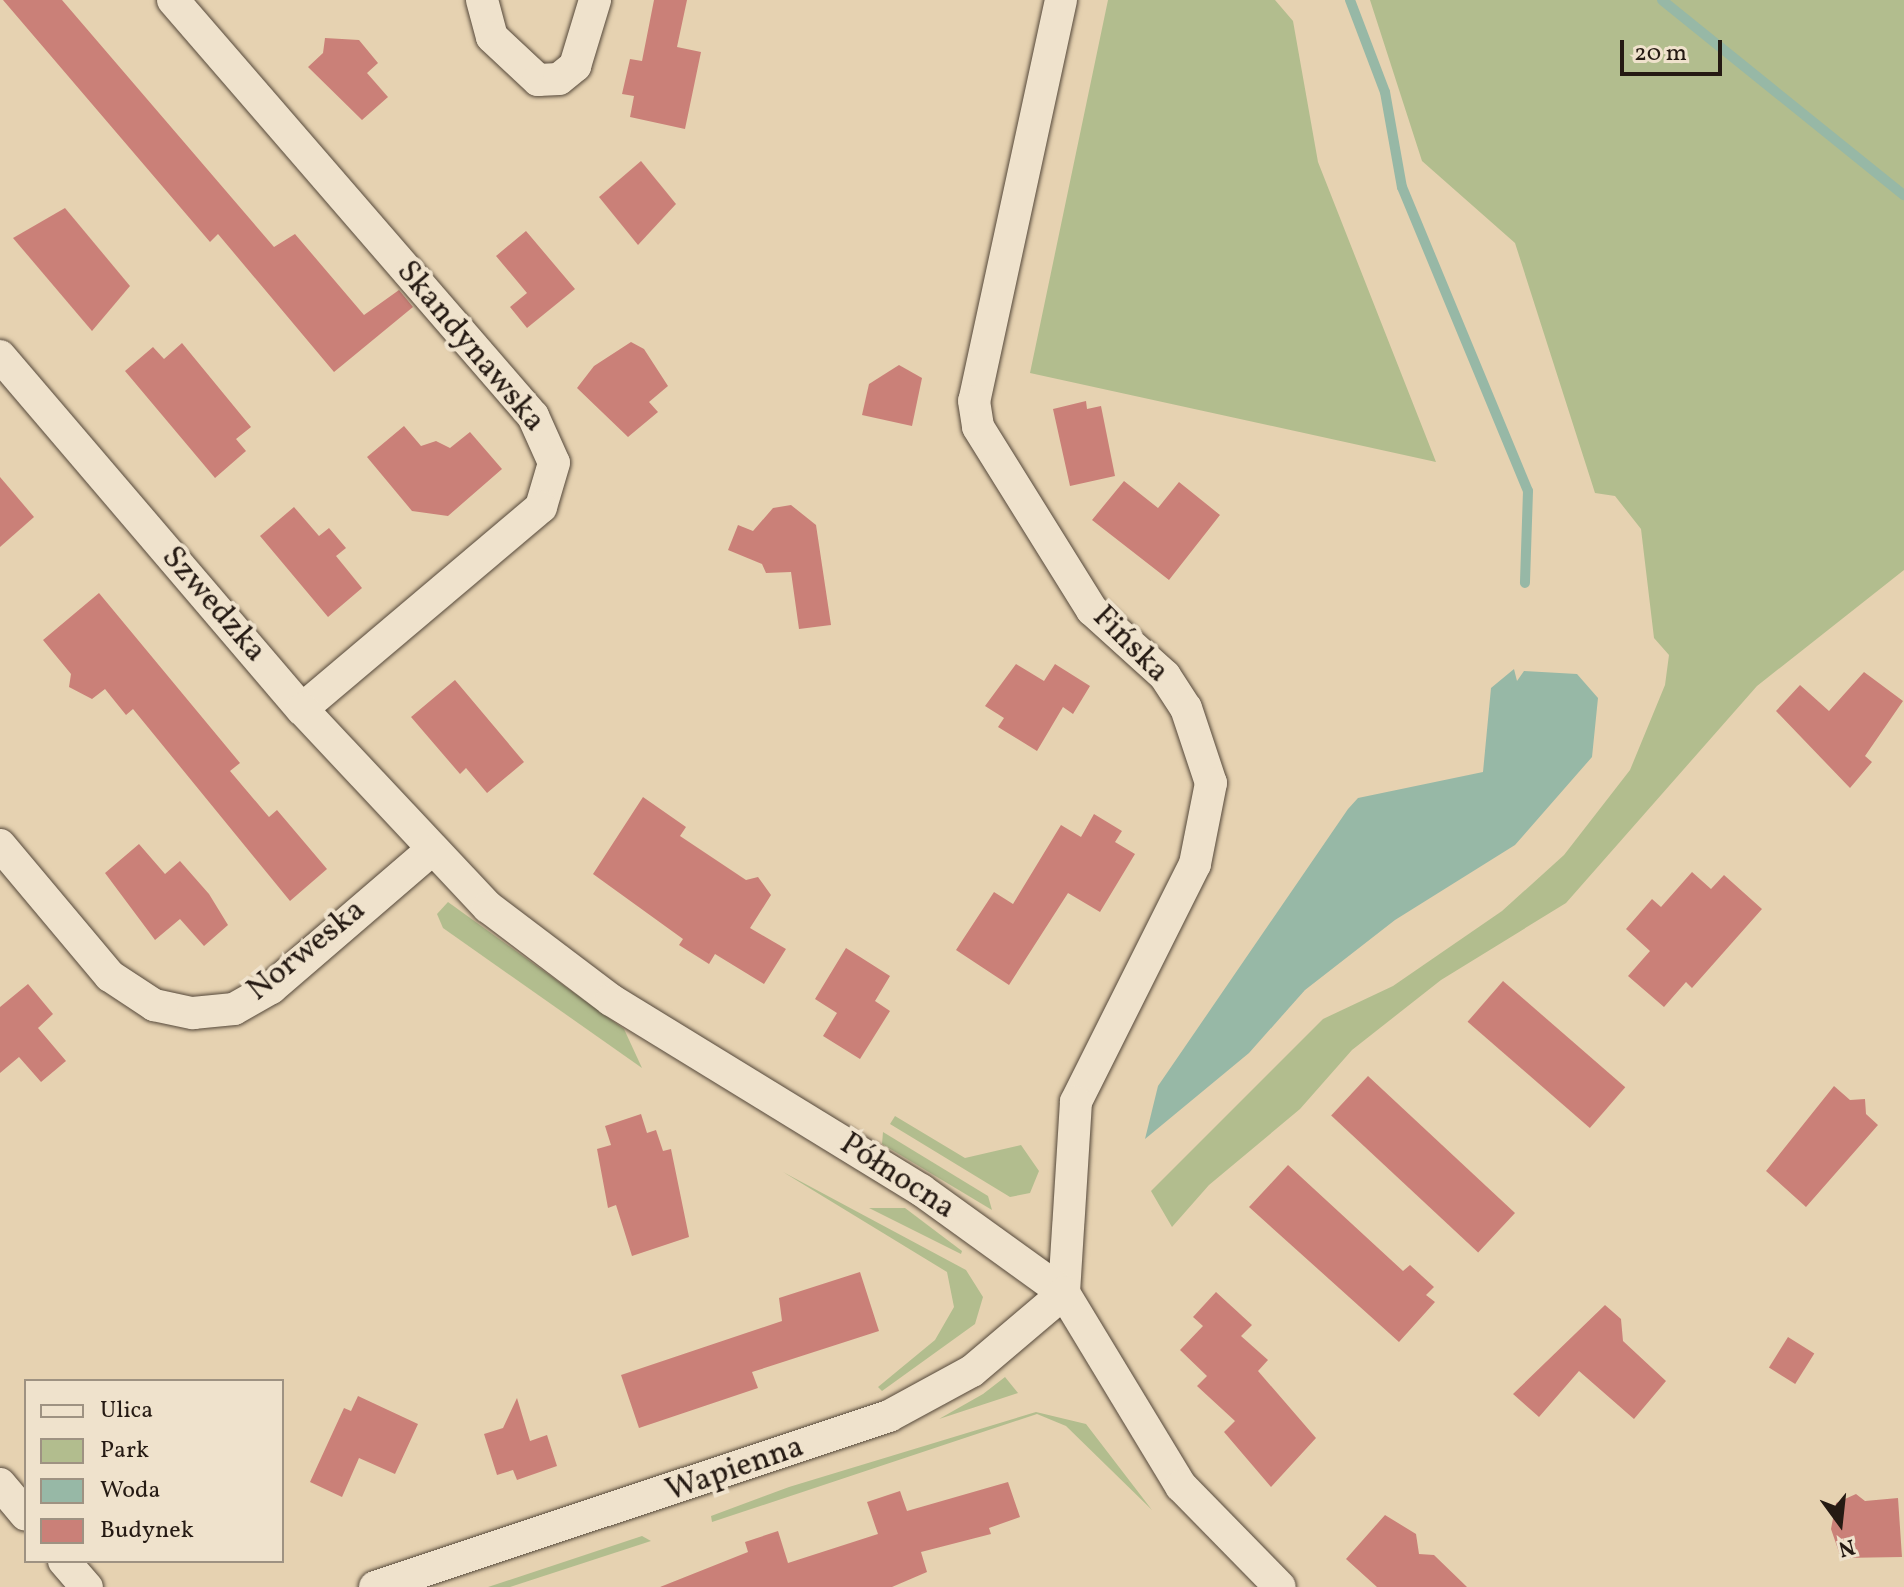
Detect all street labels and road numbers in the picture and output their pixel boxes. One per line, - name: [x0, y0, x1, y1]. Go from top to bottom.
- street label: Skandynawska: [387, 254, 553, 440]
- street label: Szwedzka: [152, 539, 274, 671]
- street label: Fińska: [1084, 599, 1176, 691]
- street label: Norweska: [240, 892, 374, 1010]
- street label: Północna: [832, 1126, 962, 1228]
- street label: Wapienna: [661, 1429, 809, 1511]

